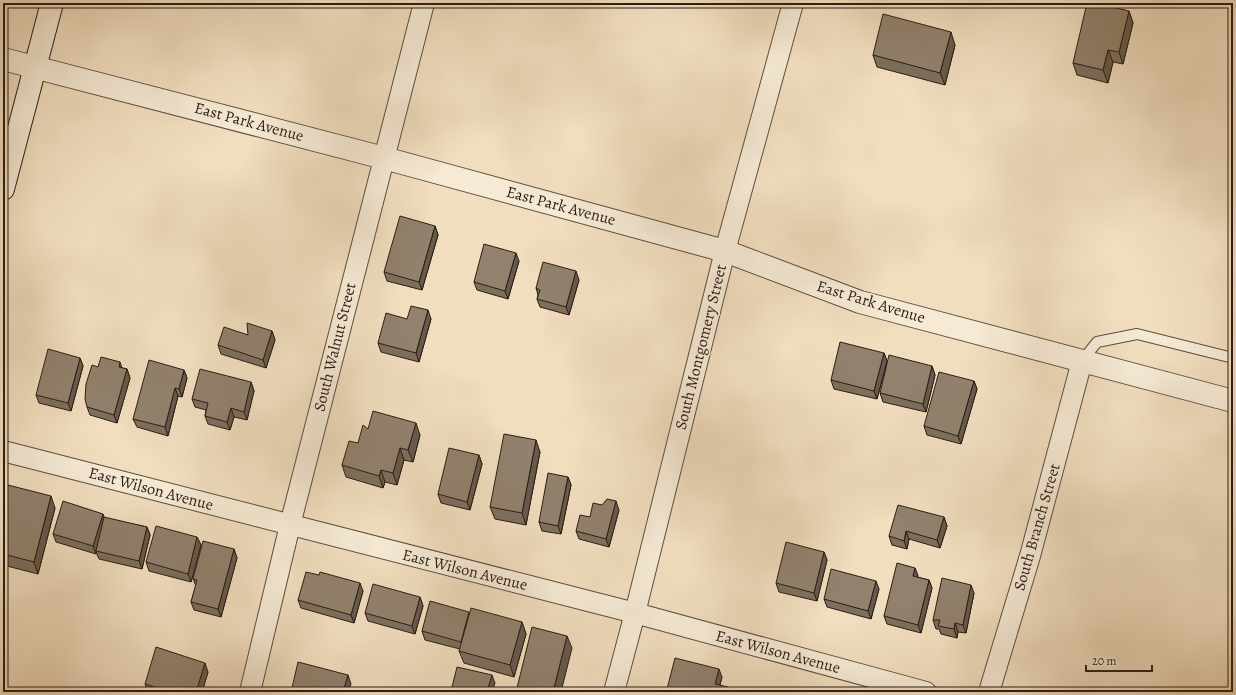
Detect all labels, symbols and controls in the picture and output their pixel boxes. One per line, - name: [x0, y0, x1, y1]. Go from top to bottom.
- street label: East Park Avenue: [192, 97, 306, 147]
- street label: East Park Avenue: [504, 181, 618, 231]
- street label: South Montgomery Street: [670, 262, 732, 432]
- street label: East Park Avenue: [814, 275, 928, 329]
- street label: South Walnut Street: [308, 280, 362, 414]
- street label: South Branch Street: [1008, 461, 1066, 593]
- street label: East Wilson Avenue: [86, 462, 216, 516]
- street label: East Wilson Avenue: [400, 544, 530, 596]
- street label: East Wilson Avenue: [713, 625, 843, 679]
- scale bar: [1086, 647, 1152, 673]
- text: 20 m: [1092, 653, 1116, 669]

